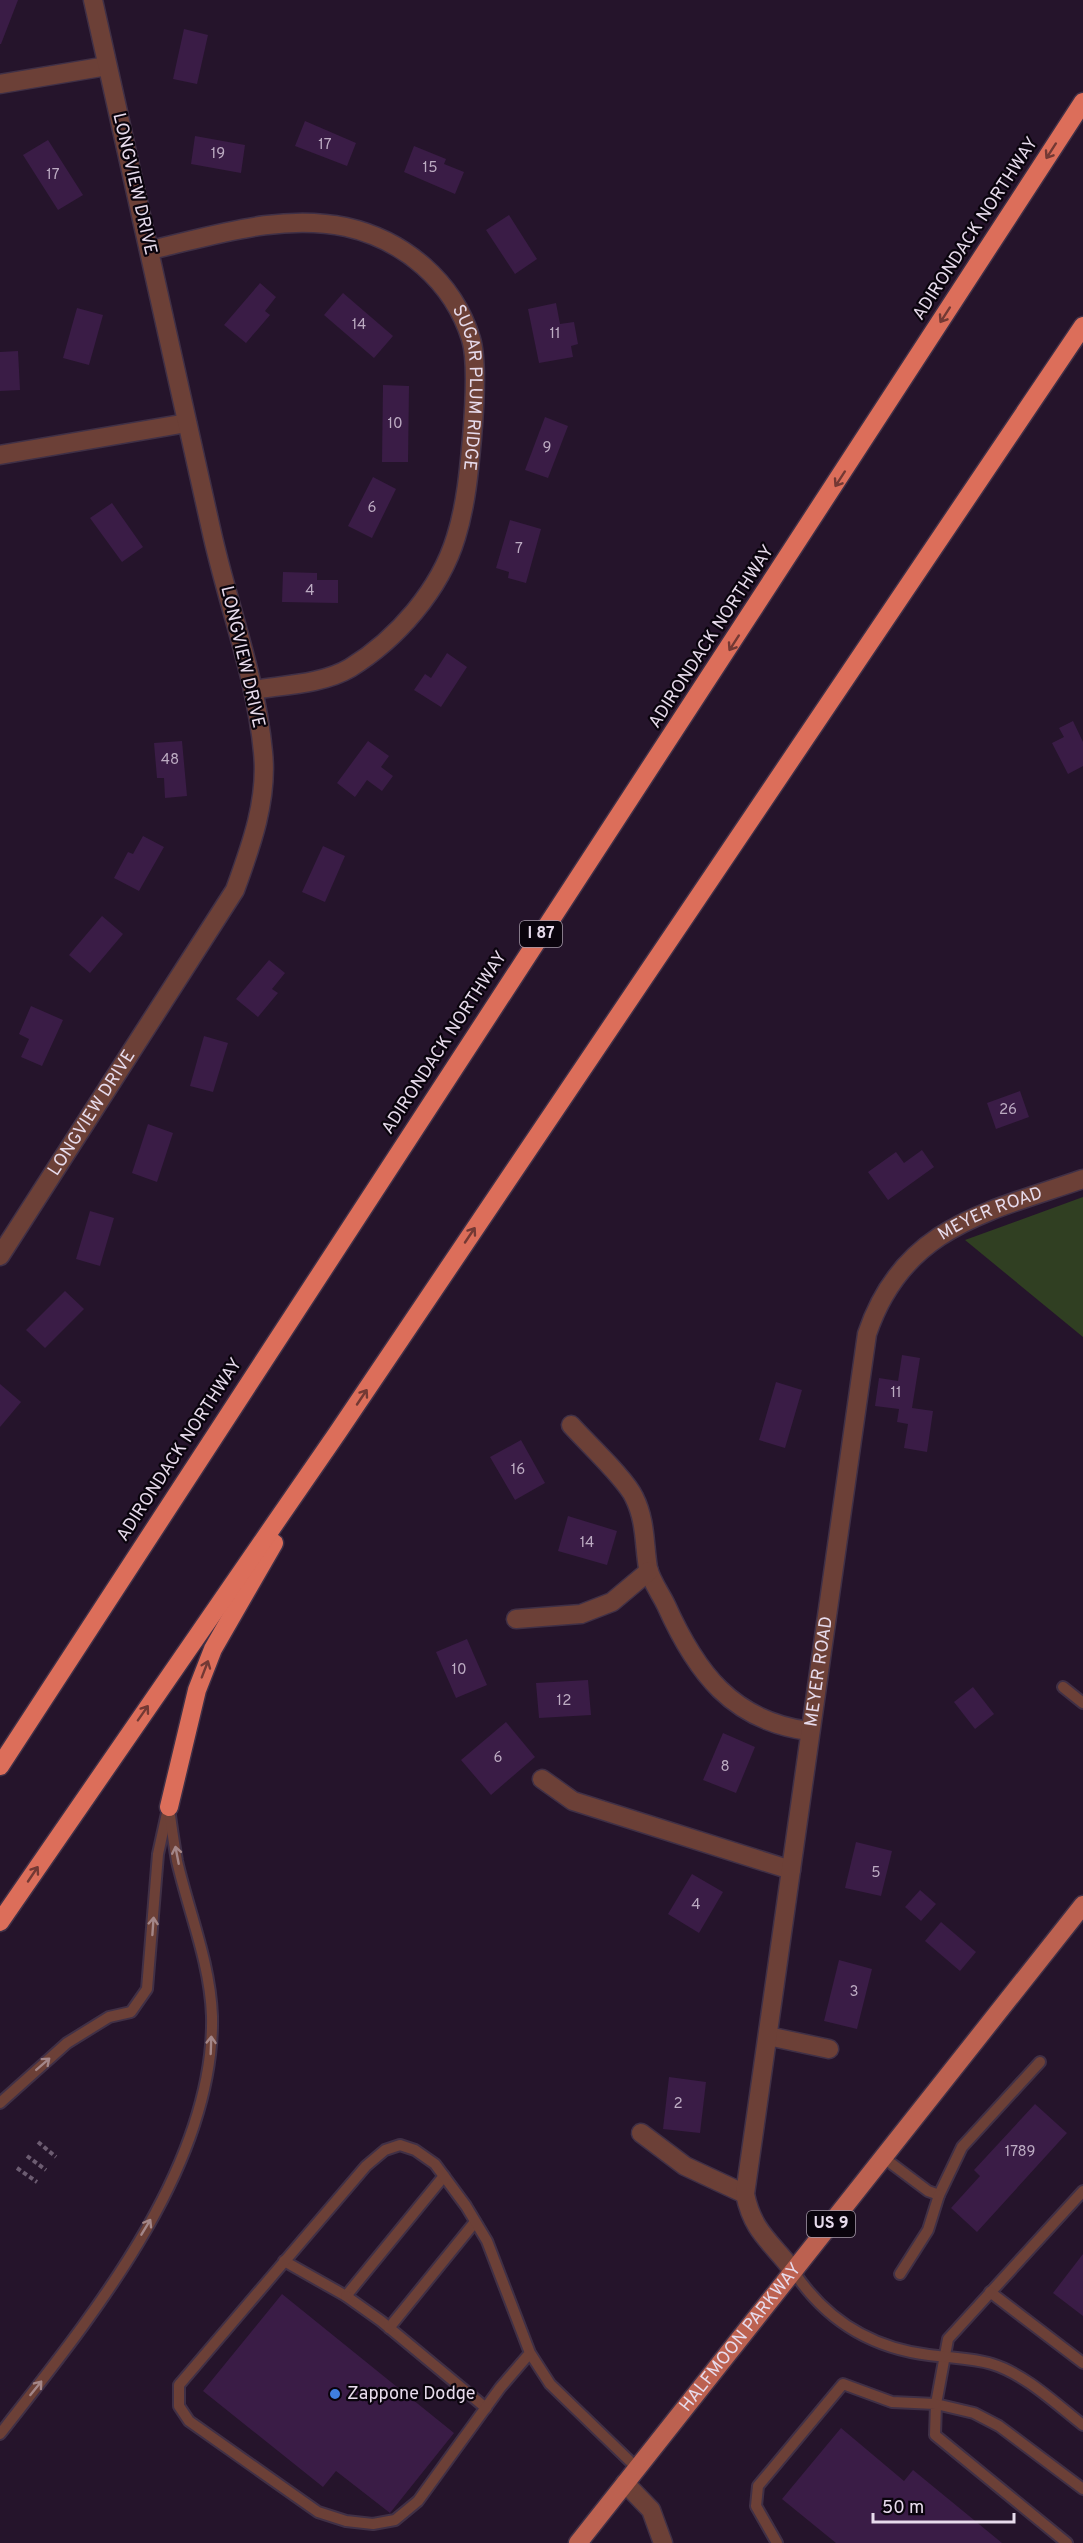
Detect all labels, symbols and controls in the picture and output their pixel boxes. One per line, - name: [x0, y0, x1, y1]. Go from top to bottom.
- street label: LONGVIEW DRIVE: [106, 111, 162, 257]
- street label: ADIRONDACK NORTHWAY: [908, 133, 1044, 325]
- house number: 17: [318, 136, 332, 155]
- one-way arrow: [1045, 142, 1057, 159]
- house number: 19: [211, 145, 225, 164]
- house number: 15: [423, 159, 437, 178]
- house number: 17: [46, 166, 60, 185]
- street label: SUGAR PLUM RIDGE: [447, 301, 487, 472]
- one-way arrow: [939, 306, 951, 323]
- house number: 14: [352, 316, 366, 335]
- house number: 11: [549, 325, 561, 344]
- house number: 10: [387, 415, 403, 434]
- house number: 9: [543, 439, 551, 458]
- one-way arrow: [833, 470, 845, 487]
- house number: 6: [368, 499, 377, 518]
- house number: 7: [515, 540, 523, 559]
- street label: ADIRONDACK NORTHWAY: [644, 541, 780, 733]
- house number: 4: [305, 582, 315, 601]
- street label: LONGVIEW DRIVE: [214, 584, 270, 730]
- one-way arrow: [728, 634, 740, 650]
- house number: 48: [161, 751, 179, 770]
- road number: I 87: [520, 921, 562, 947]
- street label: ADIRONDACK NORTHWAY: [377, 947, 513, 1139]
- street label: LONGVIEW DRIVE: [43, 1046, 141, 1180]
- house number: 26: [999, 1101, 1017, 1120]
- street label: MEYER ROAD: [934, 1182, 1045, 1246]
- one-way arrow: [464, 1227, 477, 1244]
- street label: ADIRONDACK NORTHWAY: [112, 1354, 248, 1546]
- house number: 11: [890, 1384, 902, 1403]
- one-way arrow: [356, 1389, 368, 1406]
- house number: 16: [511, 1461, 525, 1480]
- house number: 14: [580, 1534, 594, 1553]
- street label: MEYER ROAD: [800, 1615, 838, 1728]
- one-way arrow: [200, 1660, 211, 1679]
- house number: 10: [451, 1661, 467, 1680]
- house number: 12: [557, 1692, 571, 1711]
- one-way arrow: [137, 1705, 149, 1722]
- house number: 6: [494, 1749, 503, 1768]
- house number: 8: [720, 1758, 730, 1777]
- one-way arrow: [171, 1845, 182, 1865]
- house number: 5: [871, 1864, 881, 1883]
- one-way arrow: [27, 1866, 39, 1882]
- house number: 4: [691, 1896, 701, 1915]
- one-way arrow: [148, 1916, 159, 1936]
- house number: 3: [849, 1983, 859, 2002]
- one-way arrow: [205, 2036, 216, 2056]
- one-way arrow: [35, 2057, 51, 2070]
- house number: 2: [673, 2095, 683, 2114]
- house number: 1789: [1005, 2143, 1035, 2162]
- road number: US 9: [807, 2211, 855, 2237]
- one-way arrow: [140, 2219, 152, 2236]
- street label: HALFMOON PARKWAY: [675, 2259, 807, 2417]
- one-way arrow: [30, 2381, 43, 2397]
- place label: Zappone Dodge: [347, 2383, 476, 2406]
- marker: Zappone Dodge: [328, 2387, 342, 2401]
- scale bar: [873, 2486, 1014, 2524]
- text: 50 m: [882, 2497, 924, 2520]

